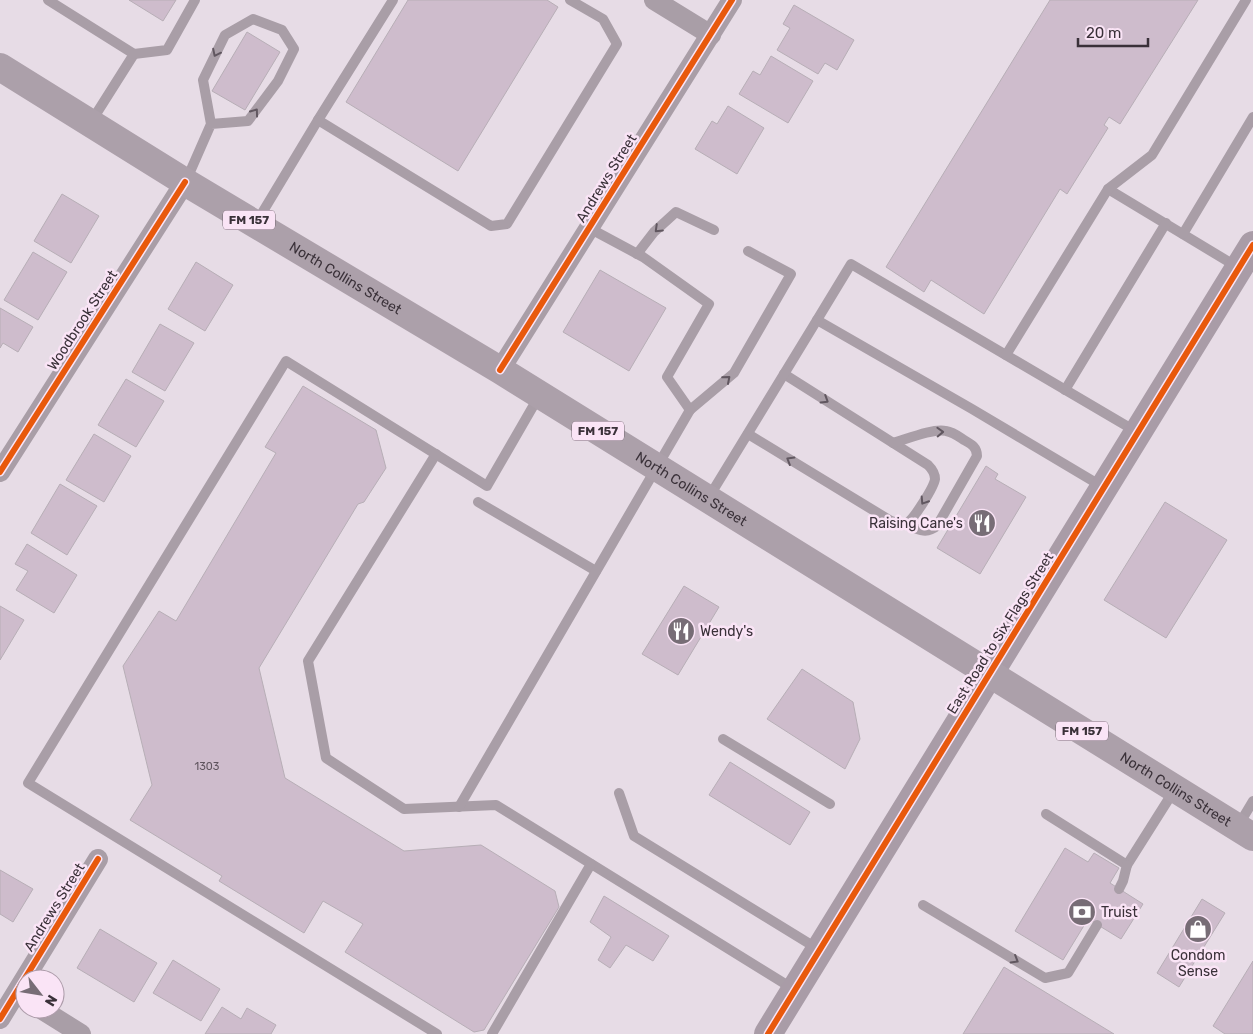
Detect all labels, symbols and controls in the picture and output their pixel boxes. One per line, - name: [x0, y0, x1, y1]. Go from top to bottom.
- scale bar: [1078, 15, 1148, 47]
- text: 20 m: [1086, 24, 1121, 42]
- one-way arrow: [212, 48, 222, 57]
- one-way arrow: [249, 108, 258, 118]
- street label: Andrews Street: [572, 130, 641, 226]
- road number: FM 157: [223, 210, 275, 230]
- one-way arrow: [655, 223, 664, 232]
- street label: North Collins Street: [286, 238, 405, 319]
- street label: Woodbrook Street: [44, 267, 121, 374]
- one-way arrow: [722, 375, 731, 384]
- one-way arrow: [820, 394, 829, 404]
- road number: FM 157: [572, 422, 624, 441]
- one-way arrow: [937, 427, 945, 437]
- street label: North Collins Street: [632, 448, 750, 530]
- one-way arrow: [786, 457, 795, 467]
- one-way arrow: [920, 495, 930, 504]
- restaurant icon: Raising Cane's: [967, 508, 997, 538]
- place label: Raising Cane's: [869, 515, 963, 532]
- street label: East Road to Six Flags Street: [944, 549, 1058, 717]
- restaurant icon: Wendy's: [666, 616, 696, 646]
- place label: Wendy's: [700, 623, 753, 640]
- road number: FM 157: [1056, 721, 1108, 740]
- street label: North Collins Street: [1117, 749, 1235, 831]
- house number: 1303: [195, 760, 220, 773]
- street label: Andrews Street: [20, 859, 89, 955]
- bank icon: Truist: [1067, 897, 1097, 927]
- place label: Truist: [1101, 904, 1138, 921]
- shop icon: Condom Sense: [1183, 914, 1213, 944]
- place label: Condom Sense: [1171, 947, 1225, 980]
- one-way arrow: [1009, 953, 1018, 963]
- north arrow: [15, 969, 65, 1019]
- text: N: [41, 992, 61, 1009]

